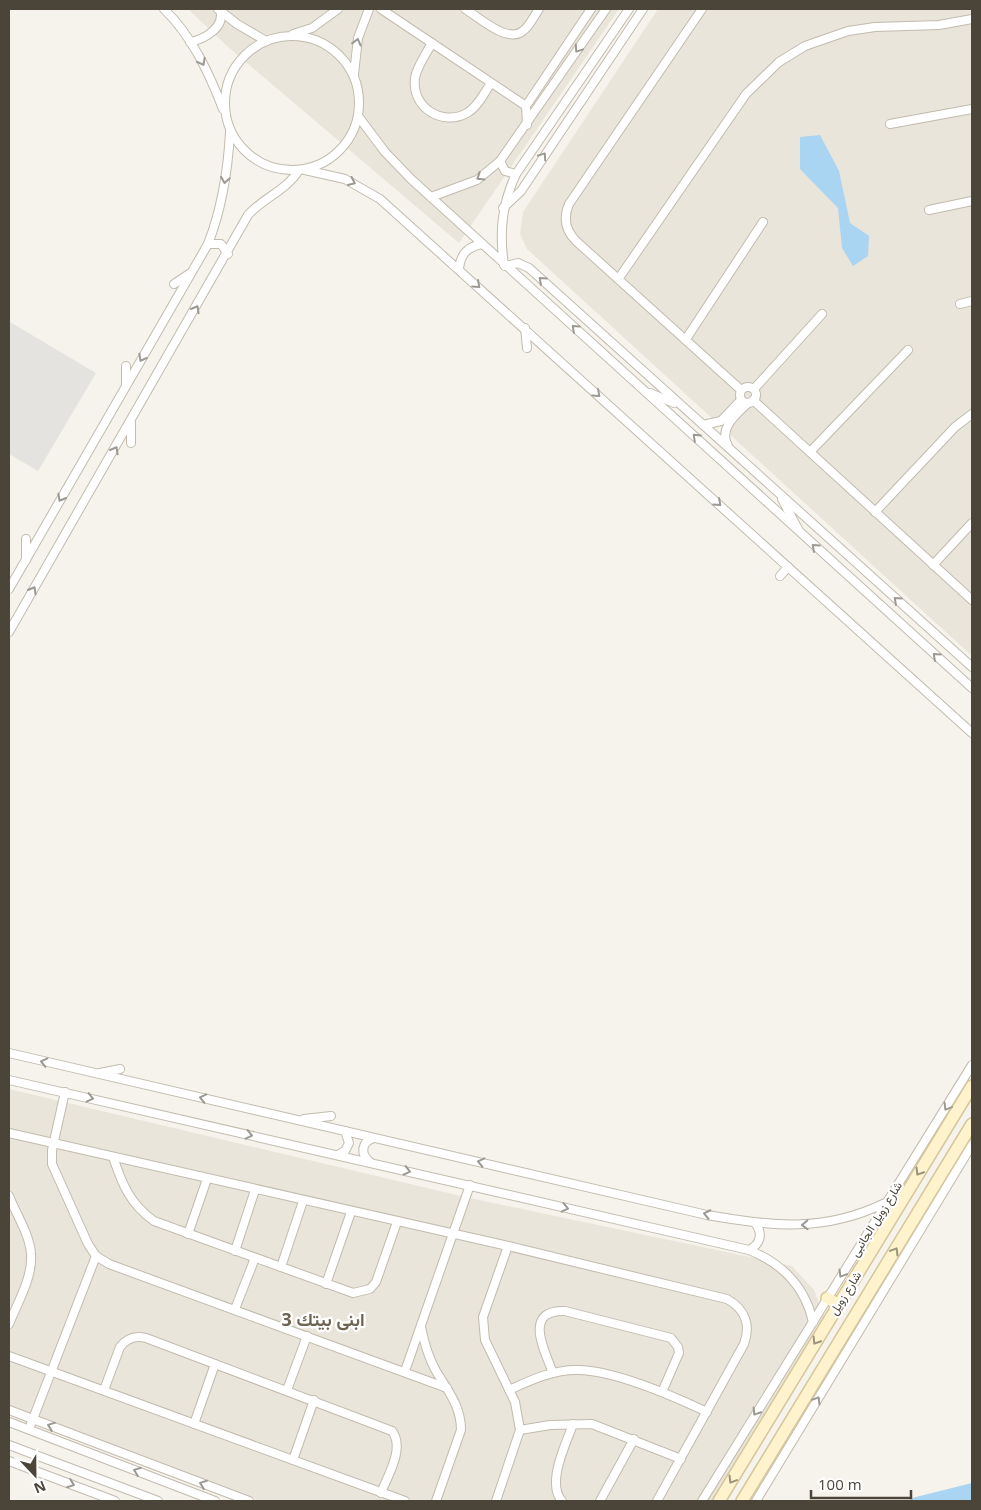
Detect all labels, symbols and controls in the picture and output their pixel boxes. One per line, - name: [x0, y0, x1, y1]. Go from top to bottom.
- one-way arrow: [351, 37, 362, 46]
- one-way arrow: [575, 44, 585, 53]
- one-way arrow: [196, 57, 206, 66]
- one-way arrow: [537, 152, 546, 162]
- one-way arrow: [476, 171, 486, 180]
- one-way arrow: [220, 176, 231, 184]
- one-way arrow: [347, 176, 356, 186]
- one-way arrow: [539, 277, 548, 286]
- one-way arrow: [472, 279, 481, 288]
- one-way arrow: [190, 305, 200, 314]
- one-way arrow: [572, 325, 581, 334]
- one-way arrow: [139, 352, 149, 361]
- one-way arrow: [592, 388, 601, 397]
- one-way arrow: [692, 434, 701, 443]
- one-way arrow: [108, 446, 118, 455]
- one-way arrow: [58, 493, 68, 502]
- one-way arrow: [712, 497, 721, 506]
- one-way arrow: [812, 544, 821, 553]
- one-way arrow: [27, 587, 37, 596]
- one-way arrow: [893, 597, 902, 606]
- one-way arrow: [933, 653, 942, 662]
- one-way arrow: [40, 1057, 49, 1068]
- one-way arrow: [86, 1092, 95, 1103]
- one-way arrow: [198, 1093, 207, 1104]
- one-way arrow: [944, 1101, 953, 1110]
- one-way arrow: [244, 1129, 253, 1140]
- one-way arrow: [476, 1157, 485, 1168]
- one-way arrow: [403, 1165, 412, 1176]
- one-way arrow: [916, 1167, 926, 1176]
- street label: شارع زويل الجانبى: [846, 1178, 907, 1260]
- one-way arrow: [561, 1202, 570, 1213]
- one-way arrow: [703, 1209, 712, 1220]
- one-way arrow: [800, 1220, 808, 1231]
- one-way arrow: [888, 1247, 898, 1256]
- street label: شارع زويل: [825, 1268, 866, 1319]
- one-way arrow: [838, 1269, 848, 1278]
- district label: ابنى بيتك 3: [281, 1307, 365, 1331]
- one-way arrow: [812, 1335, 822, 1344]
- one-way arrow: [811, 1396, 821, 1405]
- one-way arrow: [753, 1406, 762, 1416]
- one-way arrow: [47, 1422, 56, 1432]
- north arrow: [10, 1450, 60, 1500]
- one-way arrow: [133, 1467, 141, 1477]
- scale bar: [811, 1468, 911, 1500]
- one-way arrow: [728, 1474, 738, 1483]
- text: 100 m: [818, 1474, 862, 1494]
- text: N: [31, 1477, 49, 1498]
- one-way arrow: [66, 1478, 74, 1488]
- one-way arrow: [199, 1480, 208, 1490]

